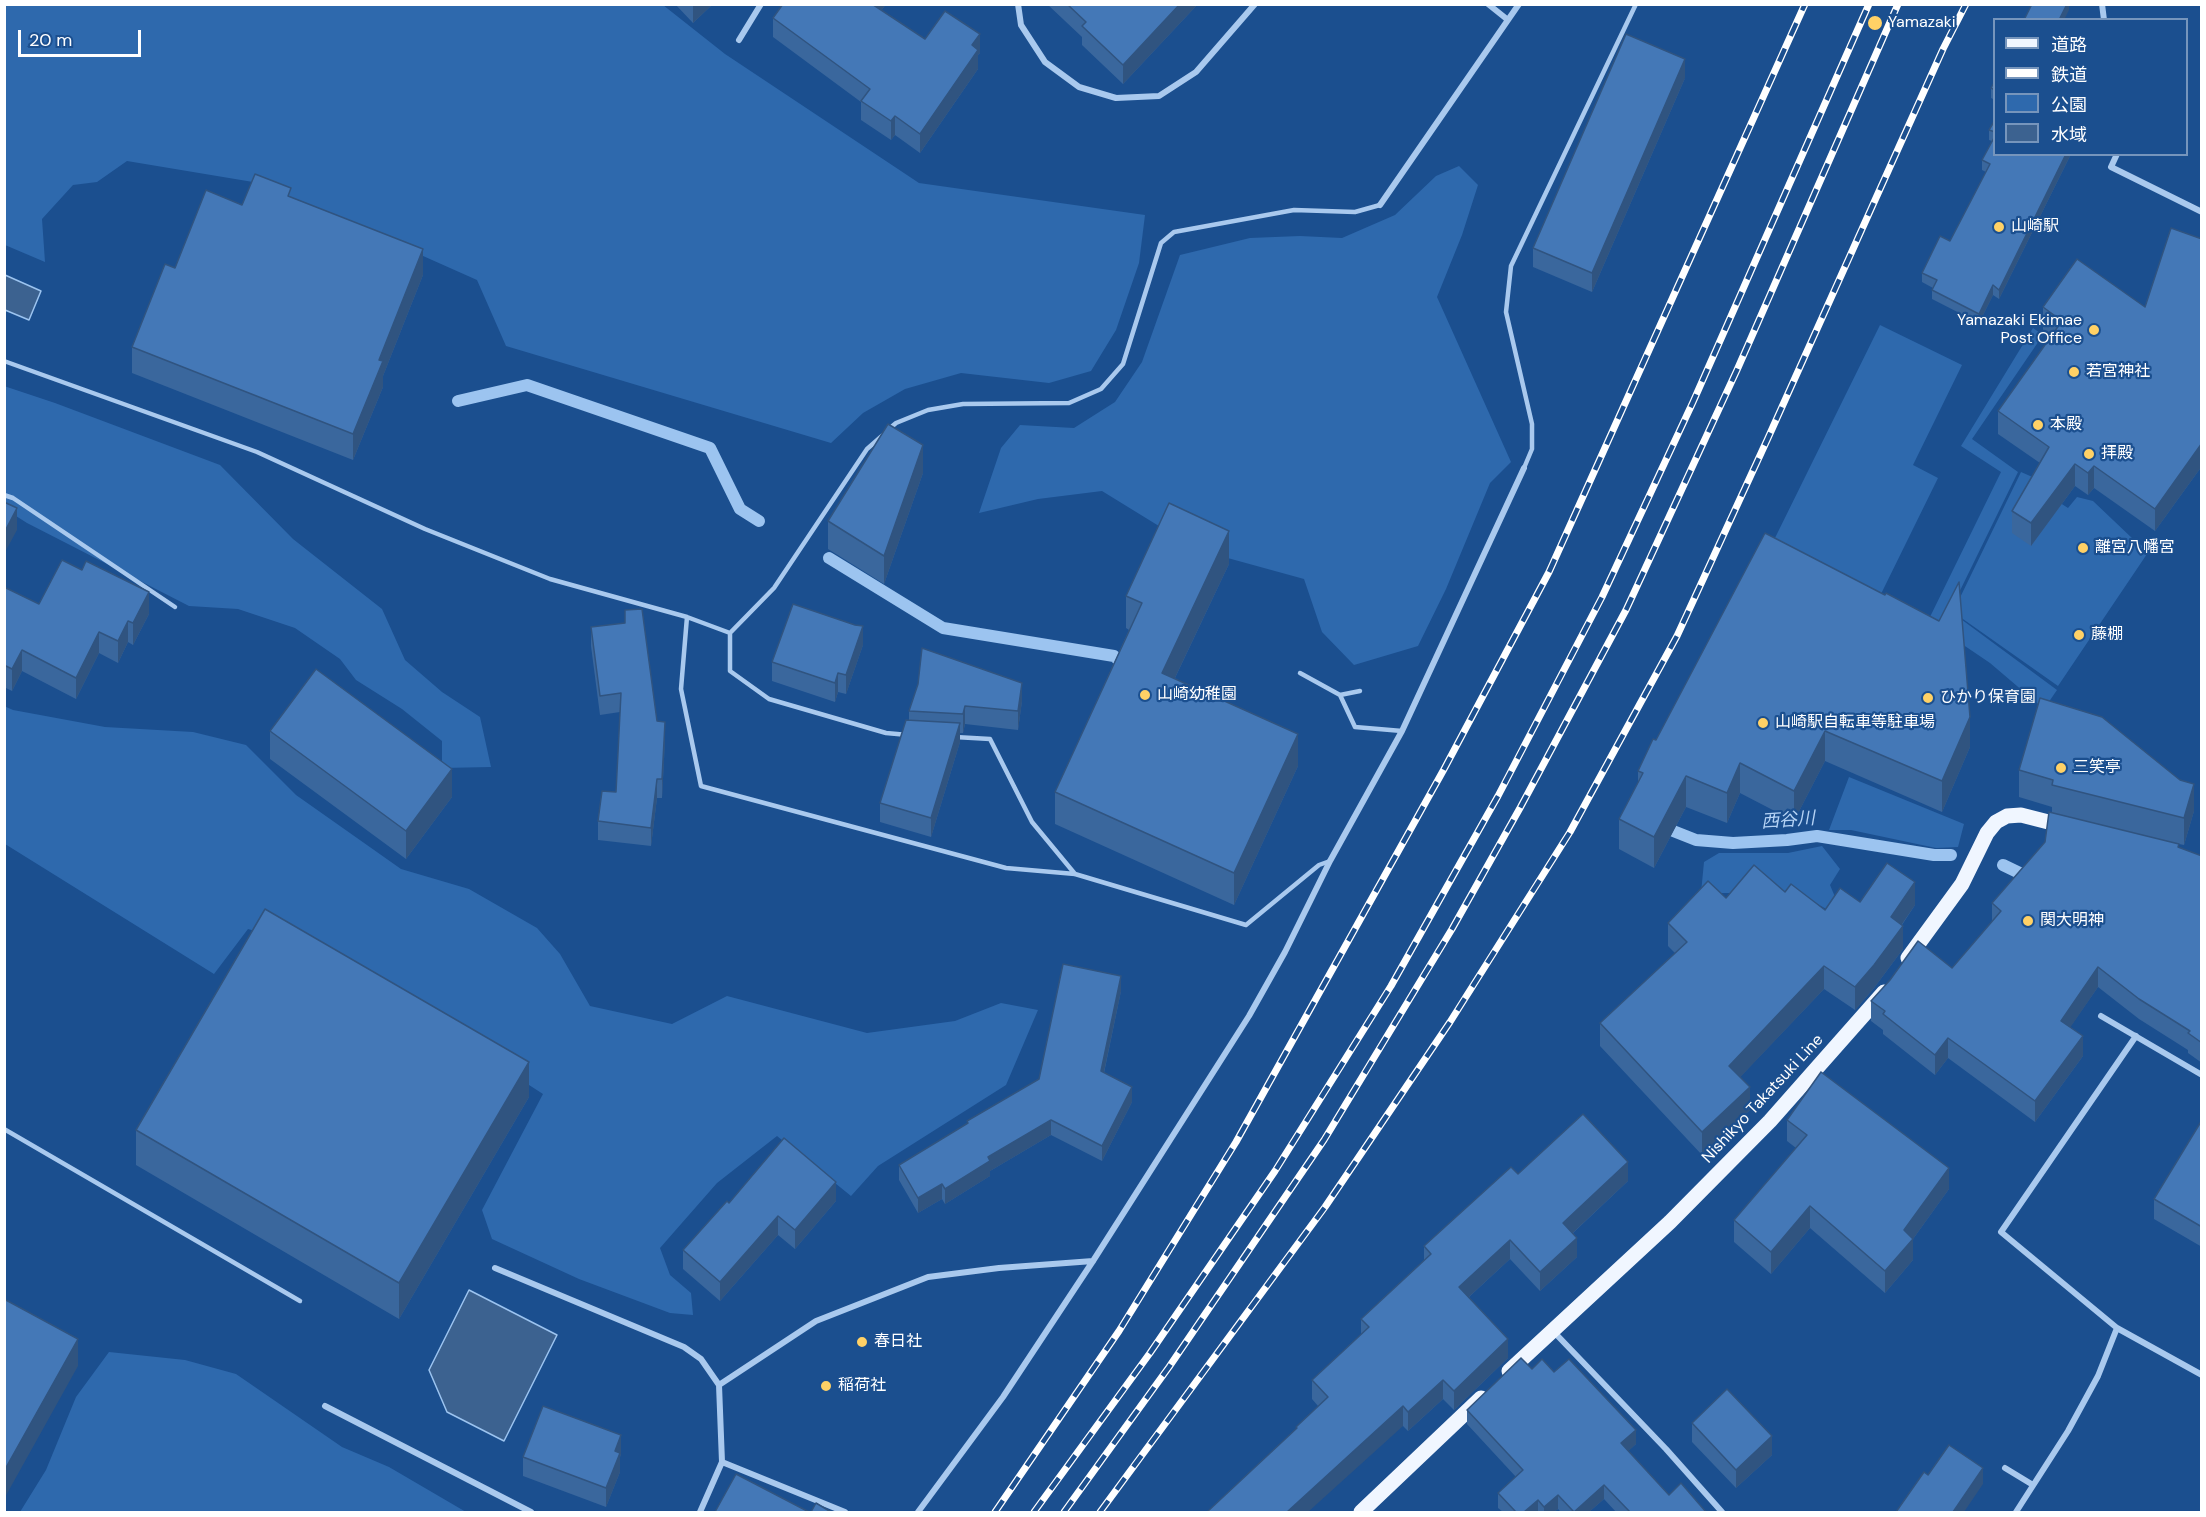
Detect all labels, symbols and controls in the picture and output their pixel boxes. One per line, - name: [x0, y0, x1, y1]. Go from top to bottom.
- place label: Yamazaki: [1888, 13, 1956, 33]
- marker: Yamazaki: [1866, 14, 1884, 32]
- scale bar: [21, 18, 144, 56]
- legend: [1993, 18, 2188, 156]
- text: 20 m: [29, 28, 72, 52]
- text: 道路: [2051, 33, 2087, 57]
- text: 鉄道: [2051, 63, 2087, 87]
- text: 公園: [2051, 93, 2087, 117]
- text: 水域: [2051, 123, 2087, 147]
- place label: 山崎駅: [2011, 217, 2059, 237]
- marker: 山崎駅: [1992, 220, 2006, 234]
- place label: Yamazaki Ekimae Post Office: [1957, 311, 2082, 349]
- marker: Yamazaki Ekimae Post Office: [2087, 323, 2101, 337]
- place label: 若宮神社: [2086, 362, 2150, 382]
- marker: 若宮神社: [2067, 365, 2081, 379]
- place label: 本殿: [2050, 415, 2082, 435]
- marker: 本殿: [2031, 418, 2045, 432]
- place label: 拝殿: [2101, 444, 2133, 464]
- marker: 拝殿: [2082, 447, 2096, 461]
- place label: 離宮八幡宮: [2095, 538, 2175, 558]
- marker: 離宮八幡宮: [2076, 541, 2090, 555]
- place label: 藤棚: [2091, 625, 2123, 645]
- marker: 藤棚: [2072, 628, 2086, 642]
- place label: 山崎幼稚園: [1157, 685, 1237, 705]
- marker: 山崎幼稚園: [1138, 688, 1152, 702]
- place label: ひかり保育園: [1940, 688, 2036, 708]
- marker: ひかり保育園: [1921, 691, 1935, 705]
- place label: 山崎駅自転車等駐車場: [1775, 713, 1935, 733]
- marker: 山崎駅自転車等駐車場: [1756, 716, 1770, 730]
- place label: 三笑亭: [2073, 758, 2121, 778]
- marker: 三笑亭: [2054, 761, 2068, 775]
- water label: 西谷川: [1760, 808, 1816, 834]
- place label: 関大明神: [2040, 911, 2104, 931]
- marker: 関大明神: [2021, 914, 2035, 928]
- street label: Nishikyo Takatsuki Line: [1698, 1031, 1828, 1167]
- place label: 春日社: [874, 1332, 922, 1352]
- marker: 春日社: [855, 1335, 869, 1349]
- place label: 稲荷社: [838, 1376, 886, 1396]
- marker: 稲荷社: [819, 1379, 833, 1393]

